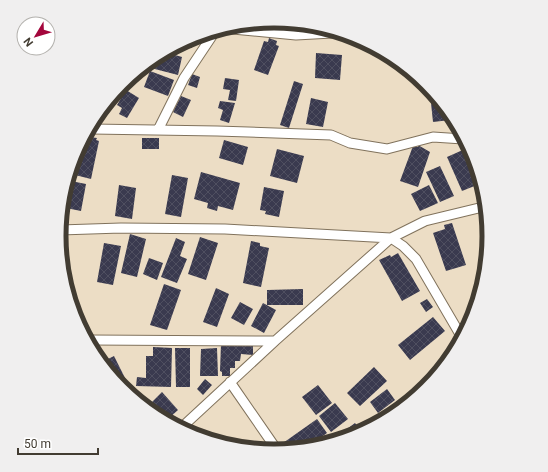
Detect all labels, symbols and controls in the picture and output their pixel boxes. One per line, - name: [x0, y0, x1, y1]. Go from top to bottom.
- north arrow: [16, 16, 56, 56]
- text: N: [21, 35, 36, 49]
- scale bar: [18, 430, 98, 456]
- text: 50 m: [24, 437, 51, 451]

